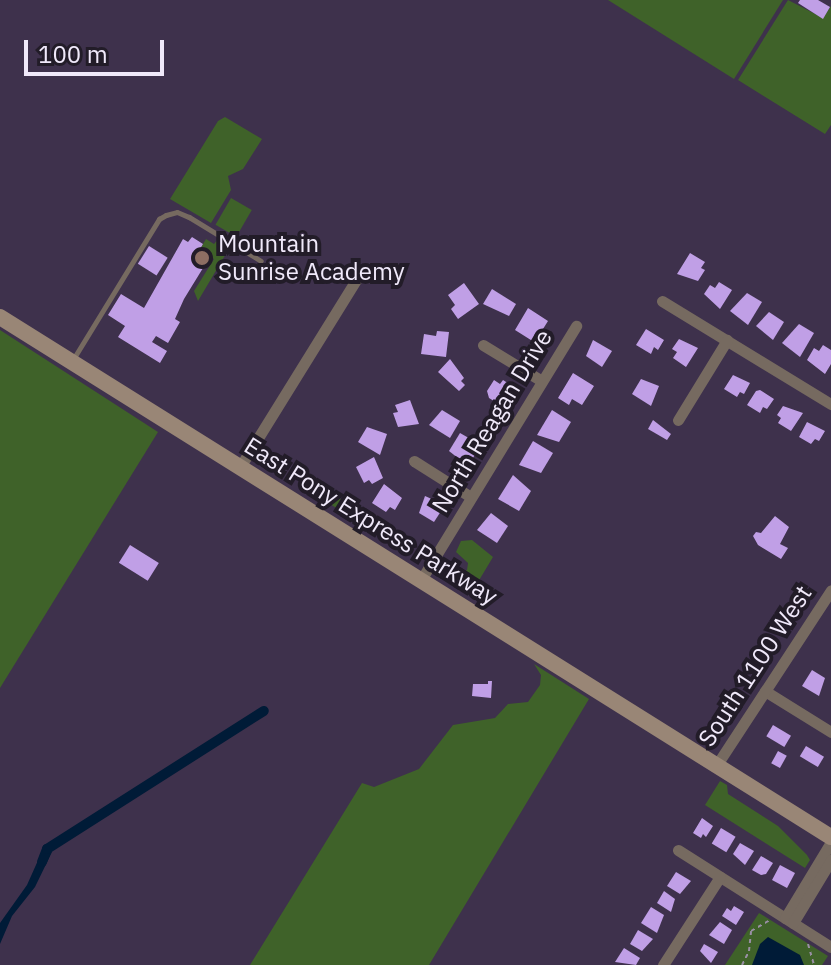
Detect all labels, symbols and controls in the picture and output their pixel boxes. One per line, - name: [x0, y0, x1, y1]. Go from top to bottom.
- scale bar: [28, 24, 168, 74]
- text: 100 m: [38, 38, 108, 70]
- place label: Mountain Sunrise Academy: [218, 230, 405, 286]
- marker: Mountain Sunrise Academy: [193, 249, 211, 267]
- street label: North Reagan Drive: [426, 324, 558, 518]
- street label: East Pony Express Parkway: [239, 431, 503, 611]
- street label: South 1100 West: [692, 580, 818, 752]

